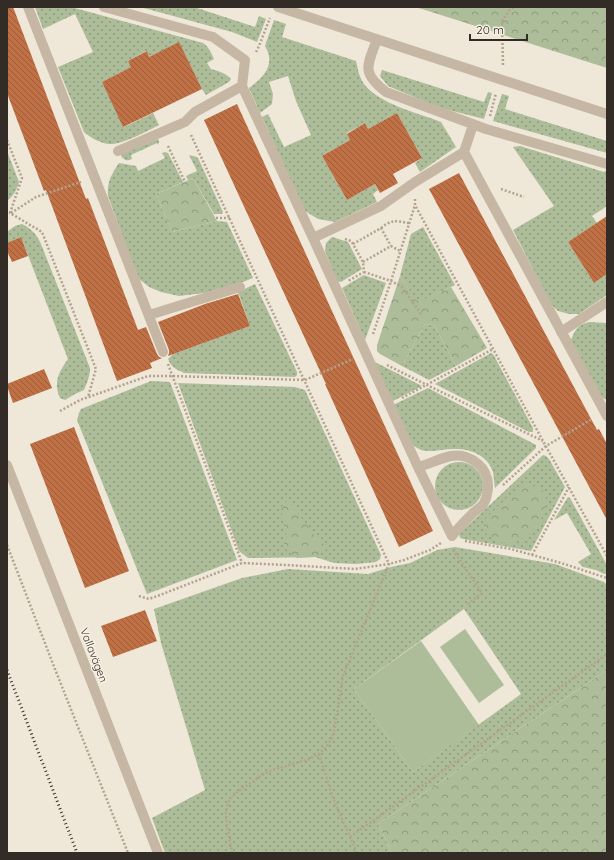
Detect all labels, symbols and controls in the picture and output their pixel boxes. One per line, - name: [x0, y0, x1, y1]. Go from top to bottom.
- scale bar: [470, 16, 527, 42]
- text: 20 m: [476, 22, 504, 37]
- street label: Vallavägen: [77, 626, 111, 684]

